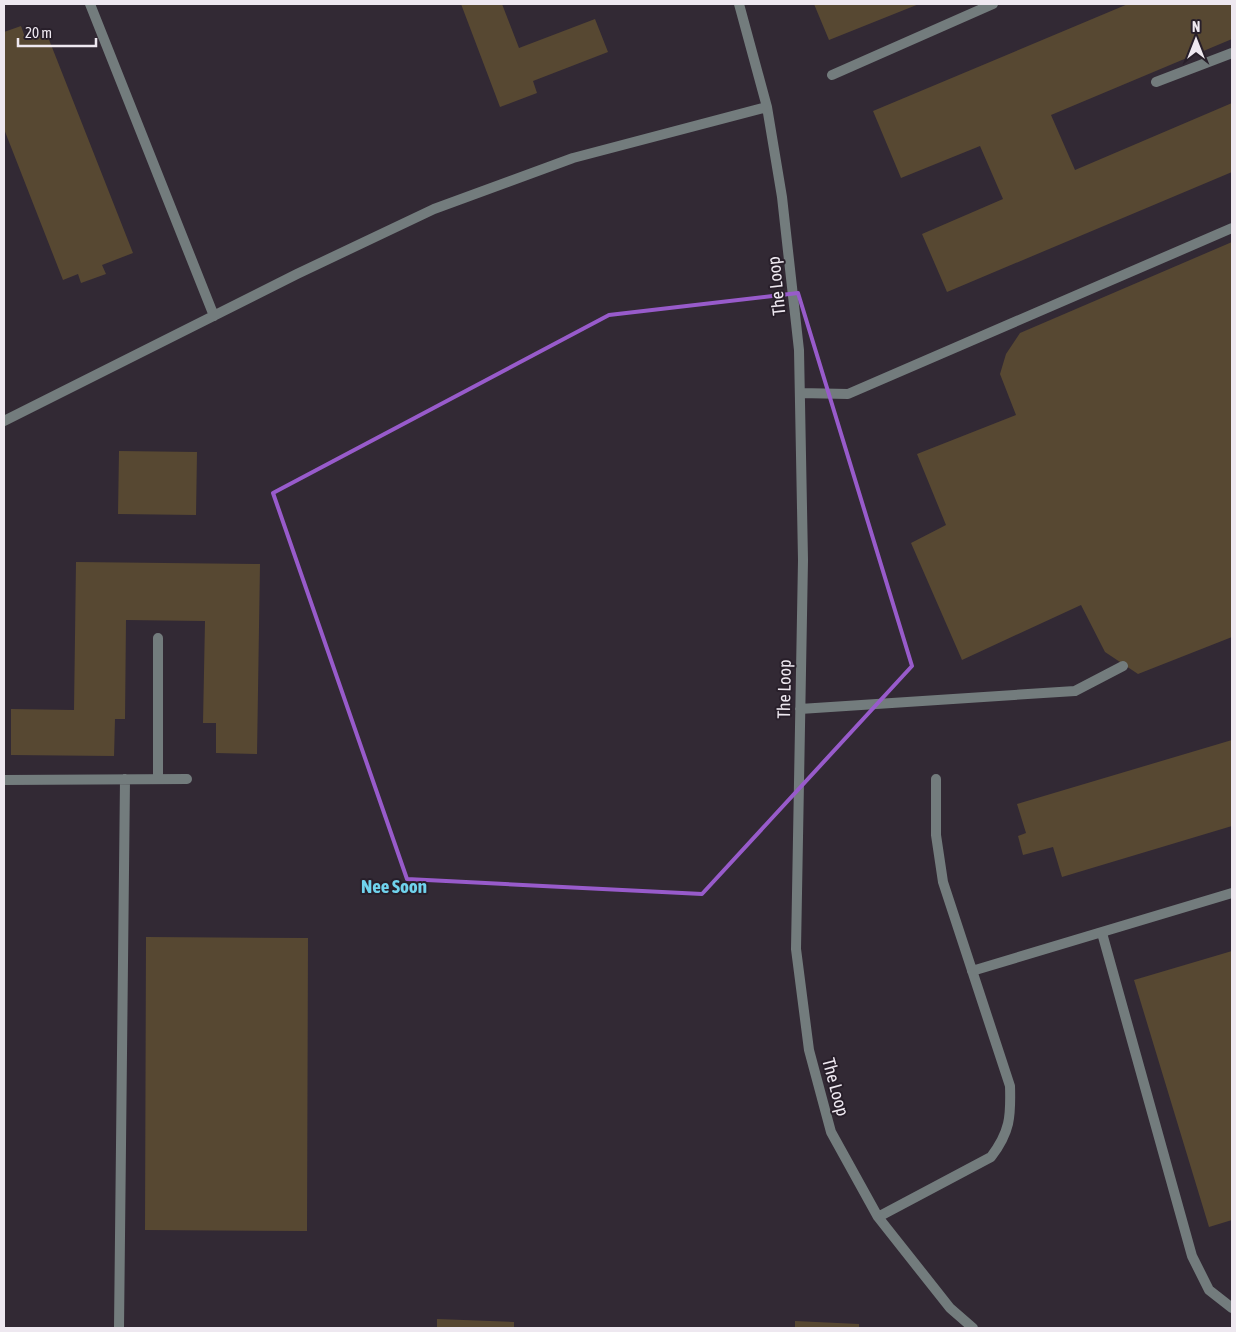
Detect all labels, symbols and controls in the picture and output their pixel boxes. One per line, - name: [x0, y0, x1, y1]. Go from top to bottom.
- scale bar: [18, 15, 95, 47]
- north arrow: [1171, 15, 1221, 65]
- text: N: [1192, 19, 1200, 35]
- text: 20 m: [25, 24, 52, 41]
- street label: The Loop: [762, 255, 790, 317]
- street label: The Loop: [773, 659, 795, 719]
- district label: Nee Soon: [361, 875, 427, 897]
- street label: The Loop: [818, 1056, 854, 1118]

